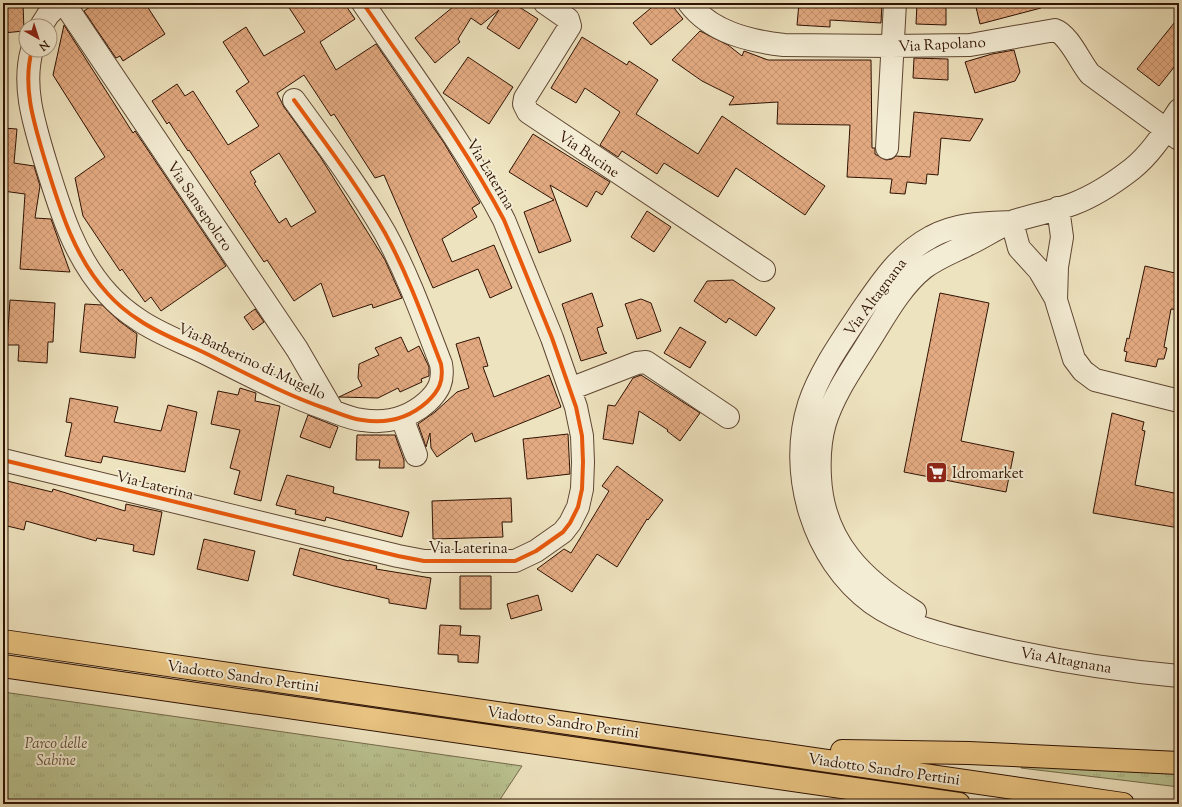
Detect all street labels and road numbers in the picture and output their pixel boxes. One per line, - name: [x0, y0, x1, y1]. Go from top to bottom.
- street label: Via Rapolano: [898, 33, 986, 58]
- street label: Via Bucine: [553, 127, 623, 184]
- street label: Via Laterina: [460, 135, 519, 214]
- street label: Via Sansepolcro: [161, 158, 237, 256]
- street label: Via Altagnana: [840, 255, 912, 341]
- street label: Via Barberino di Mugello: [174, 319, 329, 406]
- street label: Via Laterina: [114, 467, 196, 506]
- street label: Via Laterina: [428, 539, 508, 560]
- street label: Via Altagnana: [1018, 643, 1113, 680]
- street label: Viadotto Sandro Pertini: [165, 656, 320, 699]
- street label: Viadotto Sandro Pertini: [485, 702, 640, 745]
- street label: Viadotto Sandro Pertini: [806, 749, 961, 792]

